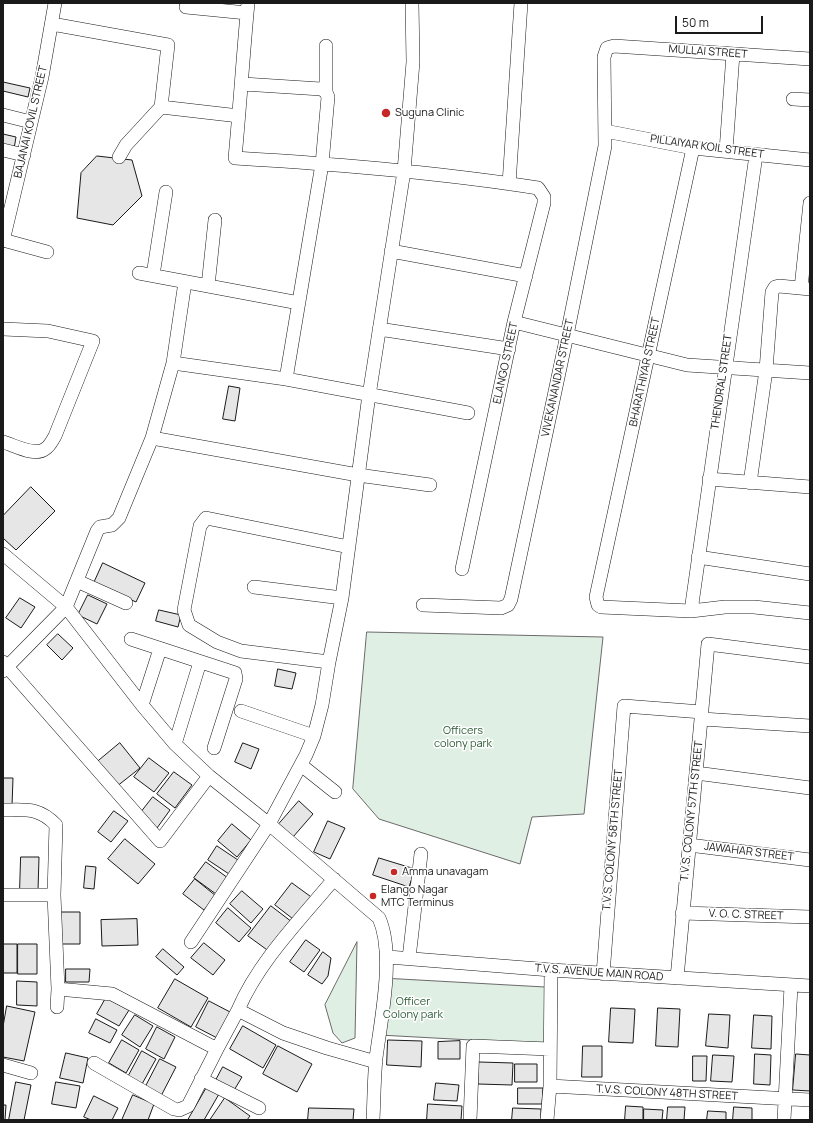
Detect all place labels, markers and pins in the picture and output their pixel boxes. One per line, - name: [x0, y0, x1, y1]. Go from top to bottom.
- place label: Suguna Clinic: [395, 106, 464, 120]
- marker: Suguna Clinic: [380, 107, 392, 119]
- place label: Amma unavagam: [402, 865, 488, 879]
- marker: Amma unavagam: [389, 867, 399, 877]
- place label: Elango Nagar MTC Terminus: [381, 883, 454, 909]
- marker: Elango Nagar MTC Terminus: [368, 891, 378, 901]

